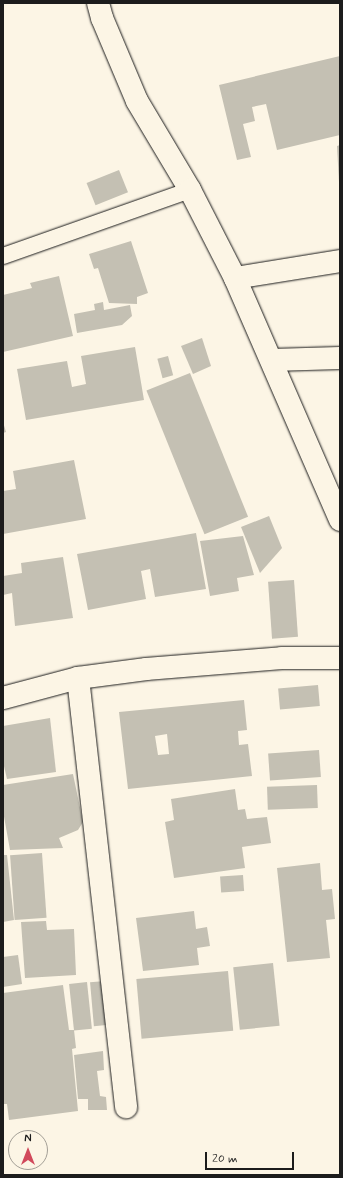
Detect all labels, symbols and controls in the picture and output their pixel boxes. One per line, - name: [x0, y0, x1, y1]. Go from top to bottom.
- north arrow: [8, 1130, 48, 1170]
- text: N: [24, 1132, 32, 1146]
- scale bar: [207, 1144, 296, 1170]
- text: 20 m: [212, 1151, 238, 1167]

